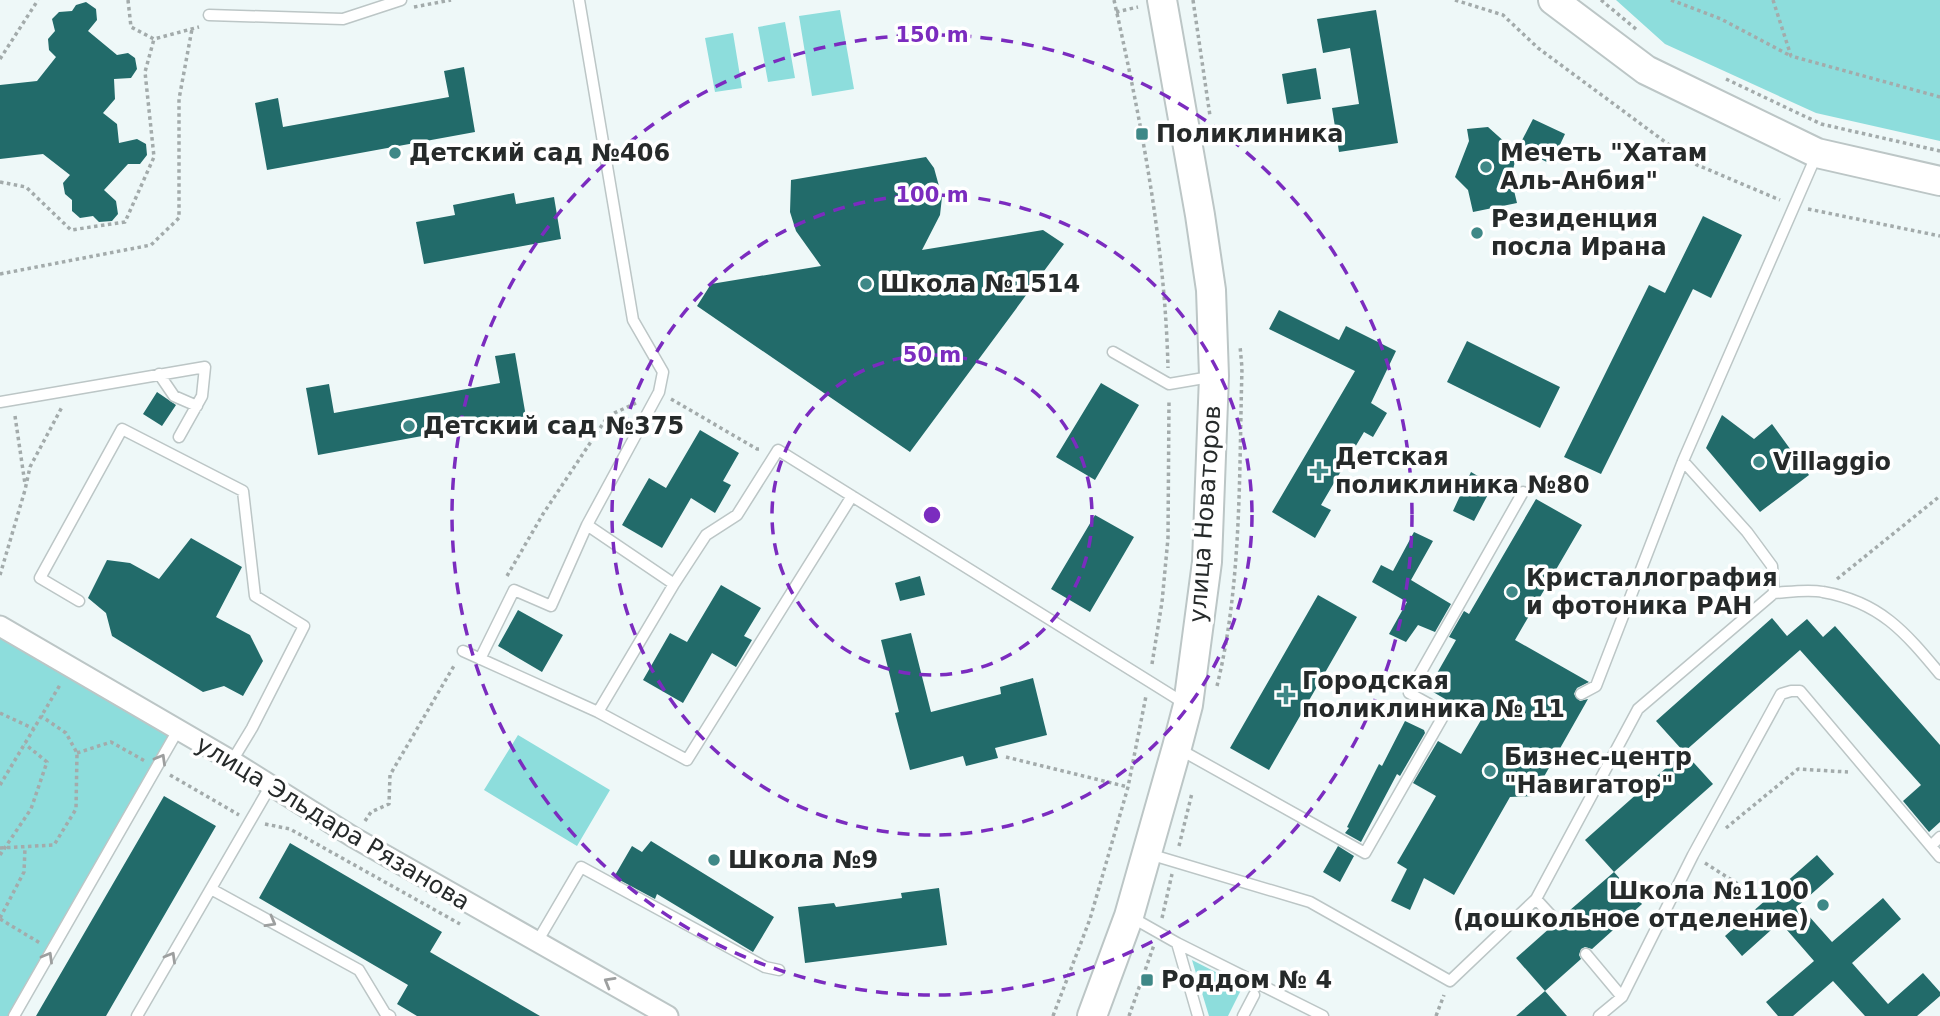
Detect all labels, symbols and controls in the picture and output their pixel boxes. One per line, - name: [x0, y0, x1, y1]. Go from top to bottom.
- text: 150 m: [895, 23, 969, 47]
- place label: Поликлиника: [1156, 120, 1344, 148]
- marker: Поликлиника: [1134, 126, 1150, 142]
- place label: Детский сад №406: [409, 139, 670, 167]
- place label: Мечеть "Хатам Аль-Анбия": [1500, 139, 1707, 195]
- marker: Детский сад №406: [387, 145, 403, 161]
- marker: Мечеть "Хатам Аль-Анбия": [1478, 159, 1494, 175]
- text: 100 m: [895, 183, 969, 207]
- place label: Резиденция посла Ирана: [1491, 205, 1667, 261]
- marker: Резиденция посла Ирана: [1469, 225, 1485, 241]
- place label: Школа №1514: [880, 270, 1080, 298]
- marker: Школа №1514: [858, 276, 874, 292]
- text: 50 m: [903, 343, 961, 367]
- street label: улица Новаторов: [1183, 404, 1227, 624]
- place label: Детский сад №375: [423, 412, 684, 440]
- marker: Детский сад №375: [401, 418, 417, 434]
- place label: Детская поликлиника №80: [1335, 443, 1590, 499]
- place label: Villaggio: [1773, 448, 1891, 476]
- marker: Villaggio: [1751, 454, 1767, 470]
- marker: Детская поликлиника №80: [1309, 461, 1329, 481]
- centre of rings: [920, 503, 944, 527]
- place label: Кристаллография и фотоника РАН: [1526, 564, 1778, 620]
- marker: Кристаллография и фотоника РАН: [1504, 584, 1520, 600]
- place label: Городская поликлиника № 11: [1302, 667, 1565, 723]
- marker: Городская поликлиника № 11: [1276, 685, 1296, 705]
- street label: улица Эльдара Рязанова: [191, 730, 475, 916]
- place label: Бизнеc-центр "Навигатор": [1504, 743, 1692, 799]
- one-way arrow: [153, 754, 166, 767]
- marker: Бизнеc-центр "Навигатор": [1482, 763, 1498, 779]
- place label: Школа №9: [728, 846, 878, 874]
- marker: Школа №9: [706, 852, 722, 868]
- place label: Школа №1100 (дошкольное отделение): [1453, 877, 1809, 933]
- marker: Школа №1100 (дошкольное отделение): [1815, 897, 1831, 913]
- one-way arrow: [263, 914, 276, 927]
- one-way arrow: [40, 951, 53, 964]
- one-way arrow: [163, 952, 176, 965]
- place label: Роддом № 4: [1161, 966, 1332, 994]
- marker: Роддом № 4: [1139, 972, 1155, 988]
- one-way arrow: [604, 977, 616, 990]

